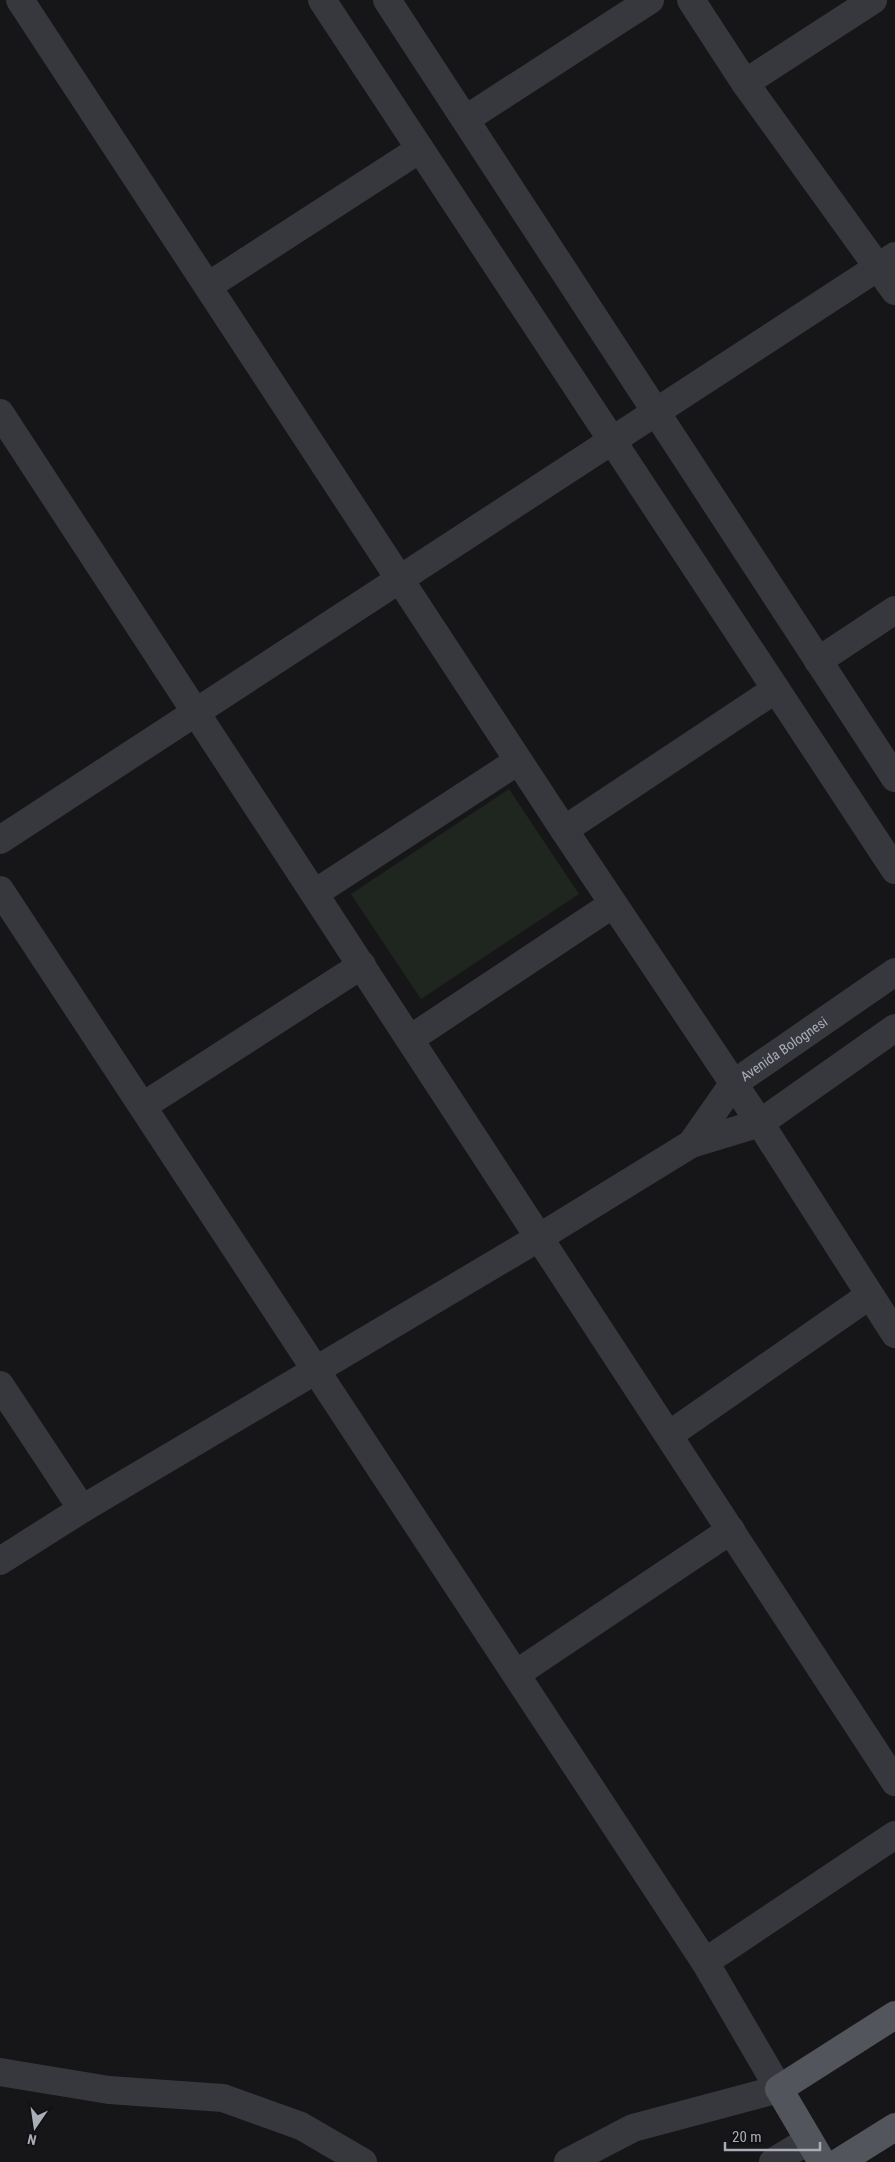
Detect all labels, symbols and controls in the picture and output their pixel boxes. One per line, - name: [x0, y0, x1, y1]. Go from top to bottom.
- street label: Avenida Bolognesi: [737, 1013, 830, 1084]
- north arrow: [10, 2102, 60, 2152]
- scale bar: [725, 2120, 820, 2152]
- text: 20 m: [732, 2128, 762, 2146]
- text: N: [26, 2131, 38, 2148]

